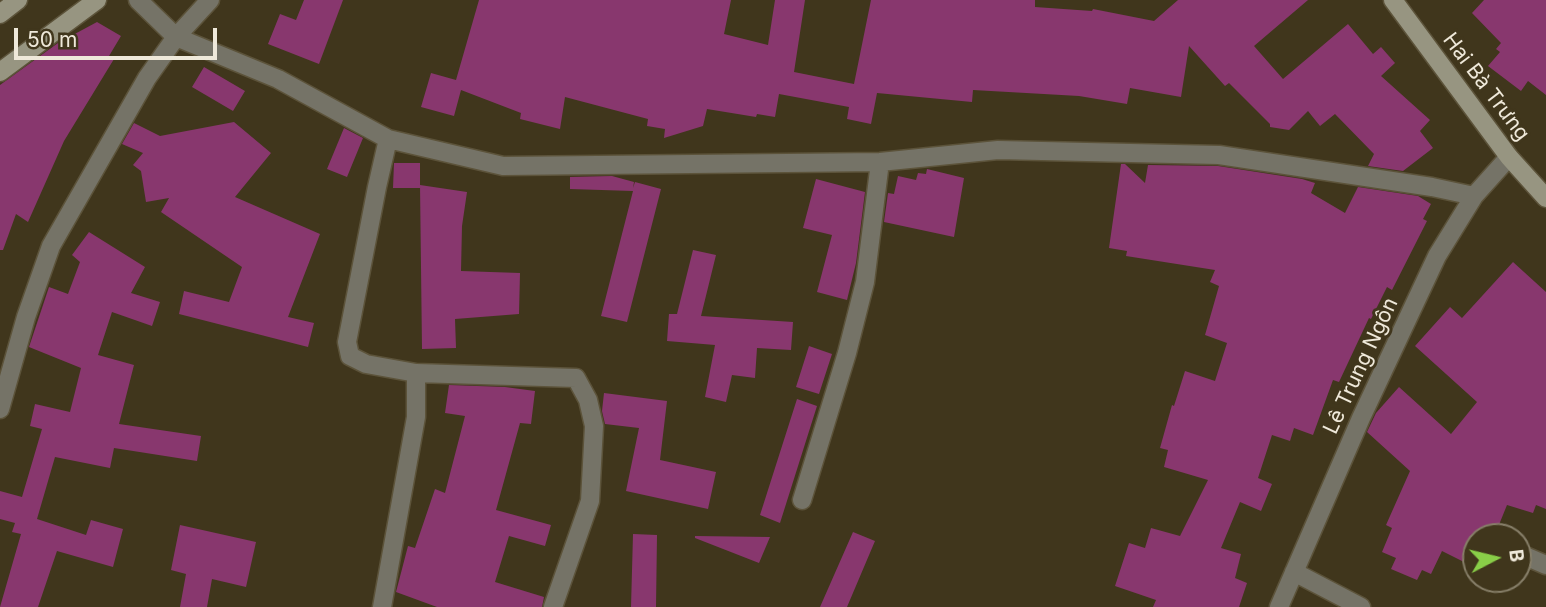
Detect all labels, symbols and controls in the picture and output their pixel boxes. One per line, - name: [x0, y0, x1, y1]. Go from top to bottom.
- scale bar: [18, 14, 220, 58]
- text: 50 m: [27, 27, 77, 52]
- street label: Hai Bà Trưng: [1437, 28, 1535, 146]
- street label: Lê Trung Ngôn: [1318, 294, 1404, 438]
- north arrow: [1462, 523, 1532, 593]
- text: B: [1504, 548, 1529, 563]

